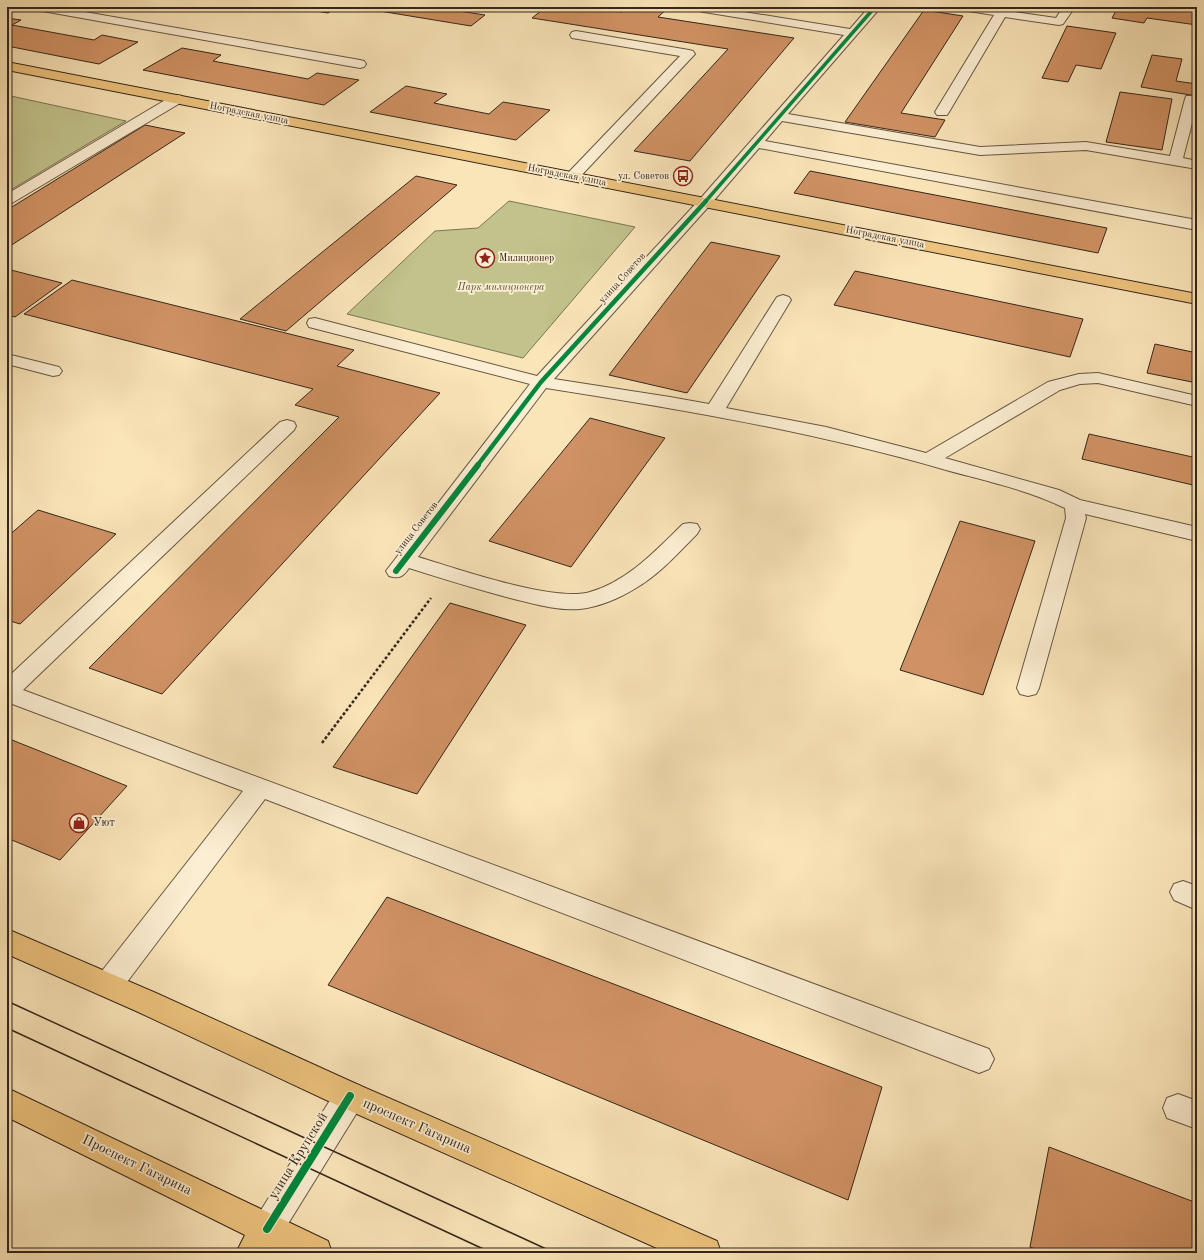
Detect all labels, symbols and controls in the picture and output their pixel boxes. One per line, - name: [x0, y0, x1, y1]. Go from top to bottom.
- street label: Ноградская улица: [209, 100, 289, 126]
- street label: Ноградская улица: [527, 162, 607, 188]
- bus stop icon: ул. Советов: [672, 165, 694, 187]
- place label: ул. Советов: [618, 171, 669, 181]
- street label: Ноградская улица: [845, 224, 925, 250]
- place icon: Милиционер: [474, 247, 496, 269]
- street label: улица Советов: [597, 251, 647, 305]
- place label: Милиционер: [499, 253, 554, 263]
- park label: Парк милиционера: [457, 282, 545, 293]
- street label: улица Советов: [392, 500, 440, 556]
- shop icon: Уют: [68, 812, 90, 834]
- place label: Уют: [93, 817, 115, 829]
- street label: проспект Гагарина: [361, 1096, 473, 1156]
- street label: улица Крупской: [266, 1110, 330, 1202]
- street label: Проспект Гагарина: [80, 1132, 194, 1198]

